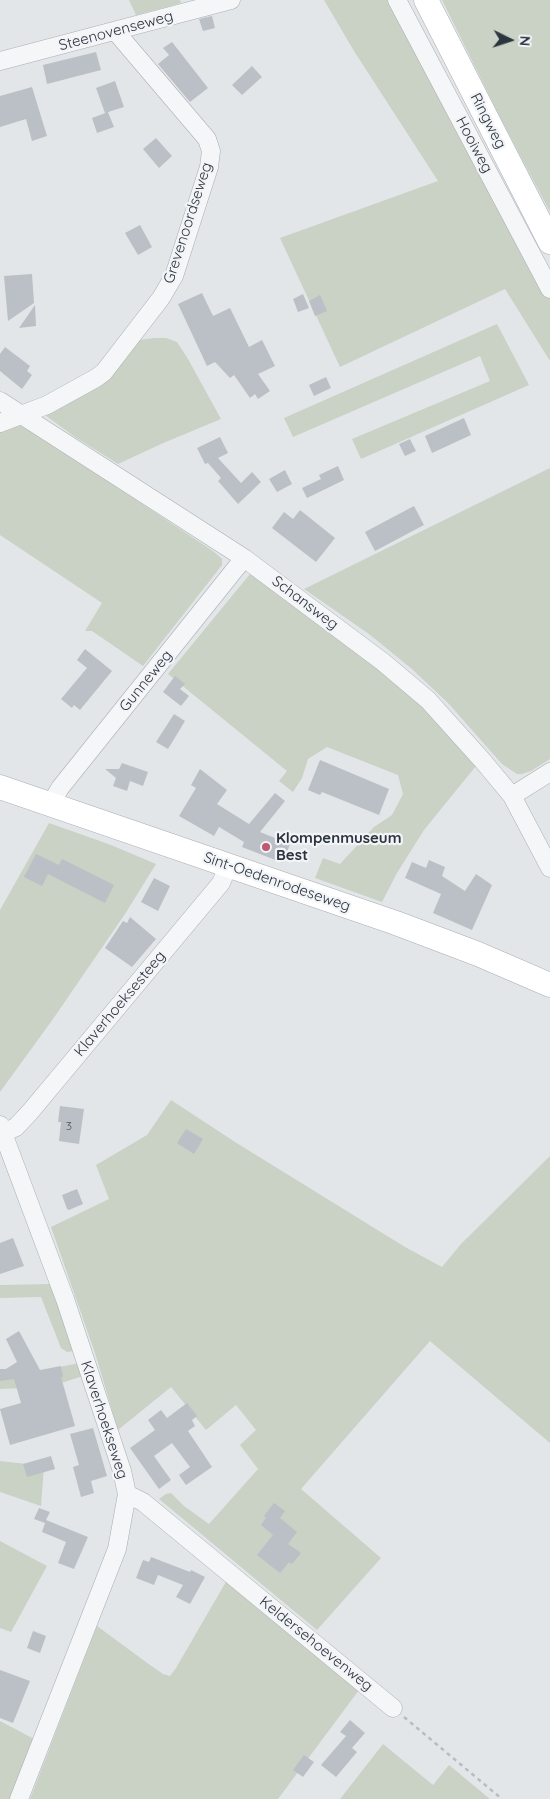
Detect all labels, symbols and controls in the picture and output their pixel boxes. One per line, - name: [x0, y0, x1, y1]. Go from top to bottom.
- street label: Steenovenseweg: [57, 7, 175, 55]
- north arrow: [485, 15, 535, 65]
- text: N: [516, 35, 534, 47]
- street label: Ringweg: [466, 90, 510, 152]
- street label: Hooiweg: [452, 114, 496, 176]
- street label: Grevenoordseweg: [160, 160, 216, 286]
- street label: Schansweg: [268, 572, 342, 634]
- street label: Gunneweg: [116, 647, 176, 715]
- place label: Klompenmuseum Best: [276, 829, 401, 864]
- marker: Klompenmuseum Best: [260, 841, 272, 853]
- street label: Sint-Oedenrodeseweg: [201, 848, 353, 916]
- street label: Klaverhoeksesteeg: [71, 948, 169, 1060]
- house number: 3: [66, 1119, 72, 1133]
- street label: Klaverhoekseweg: [76, 1359, 132, 1481]
- street label: Keldersehoevenweg: [256, 1593, 376, 1695]

